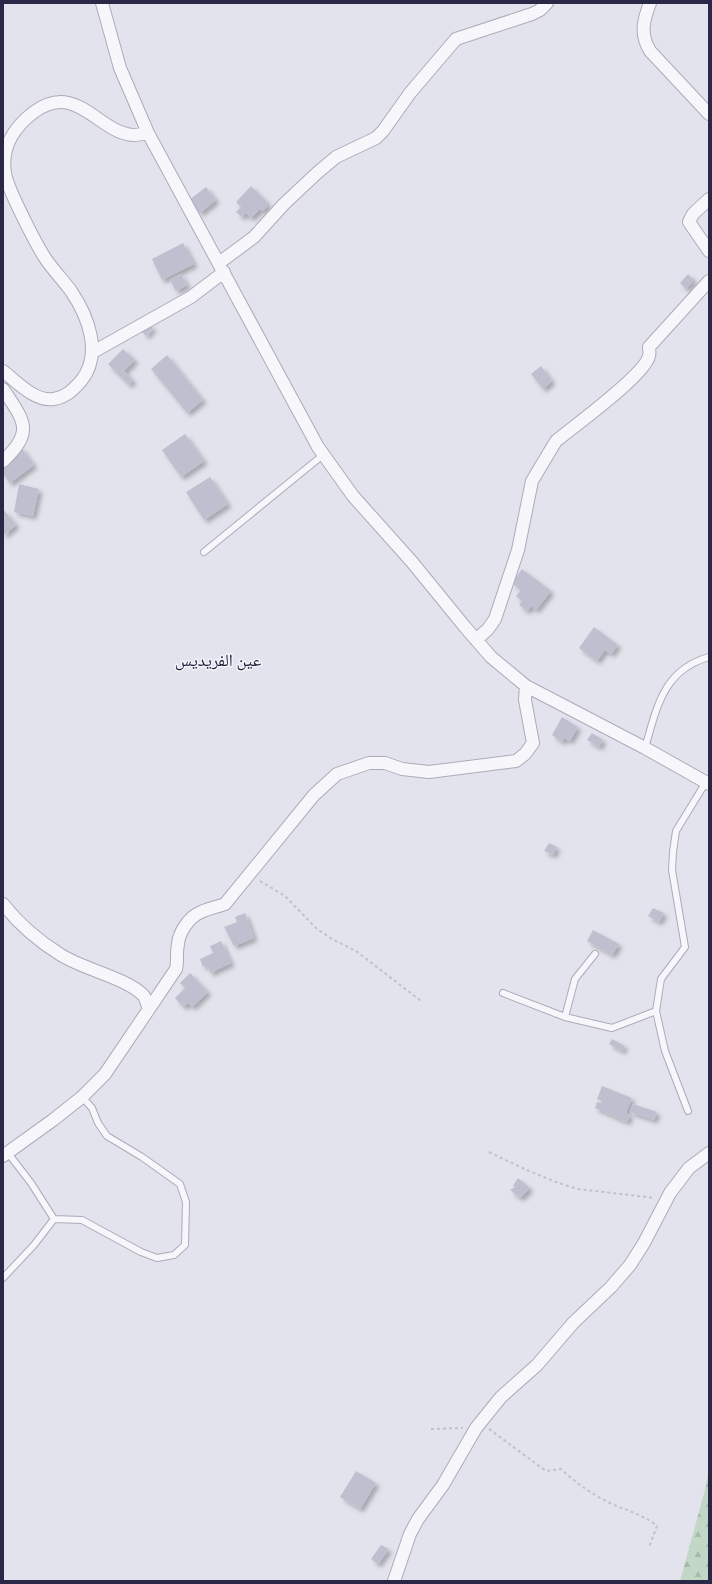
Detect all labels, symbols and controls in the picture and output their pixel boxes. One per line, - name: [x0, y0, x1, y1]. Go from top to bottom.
- district label: عين الفريديس: [175, 649, 262, 671]

